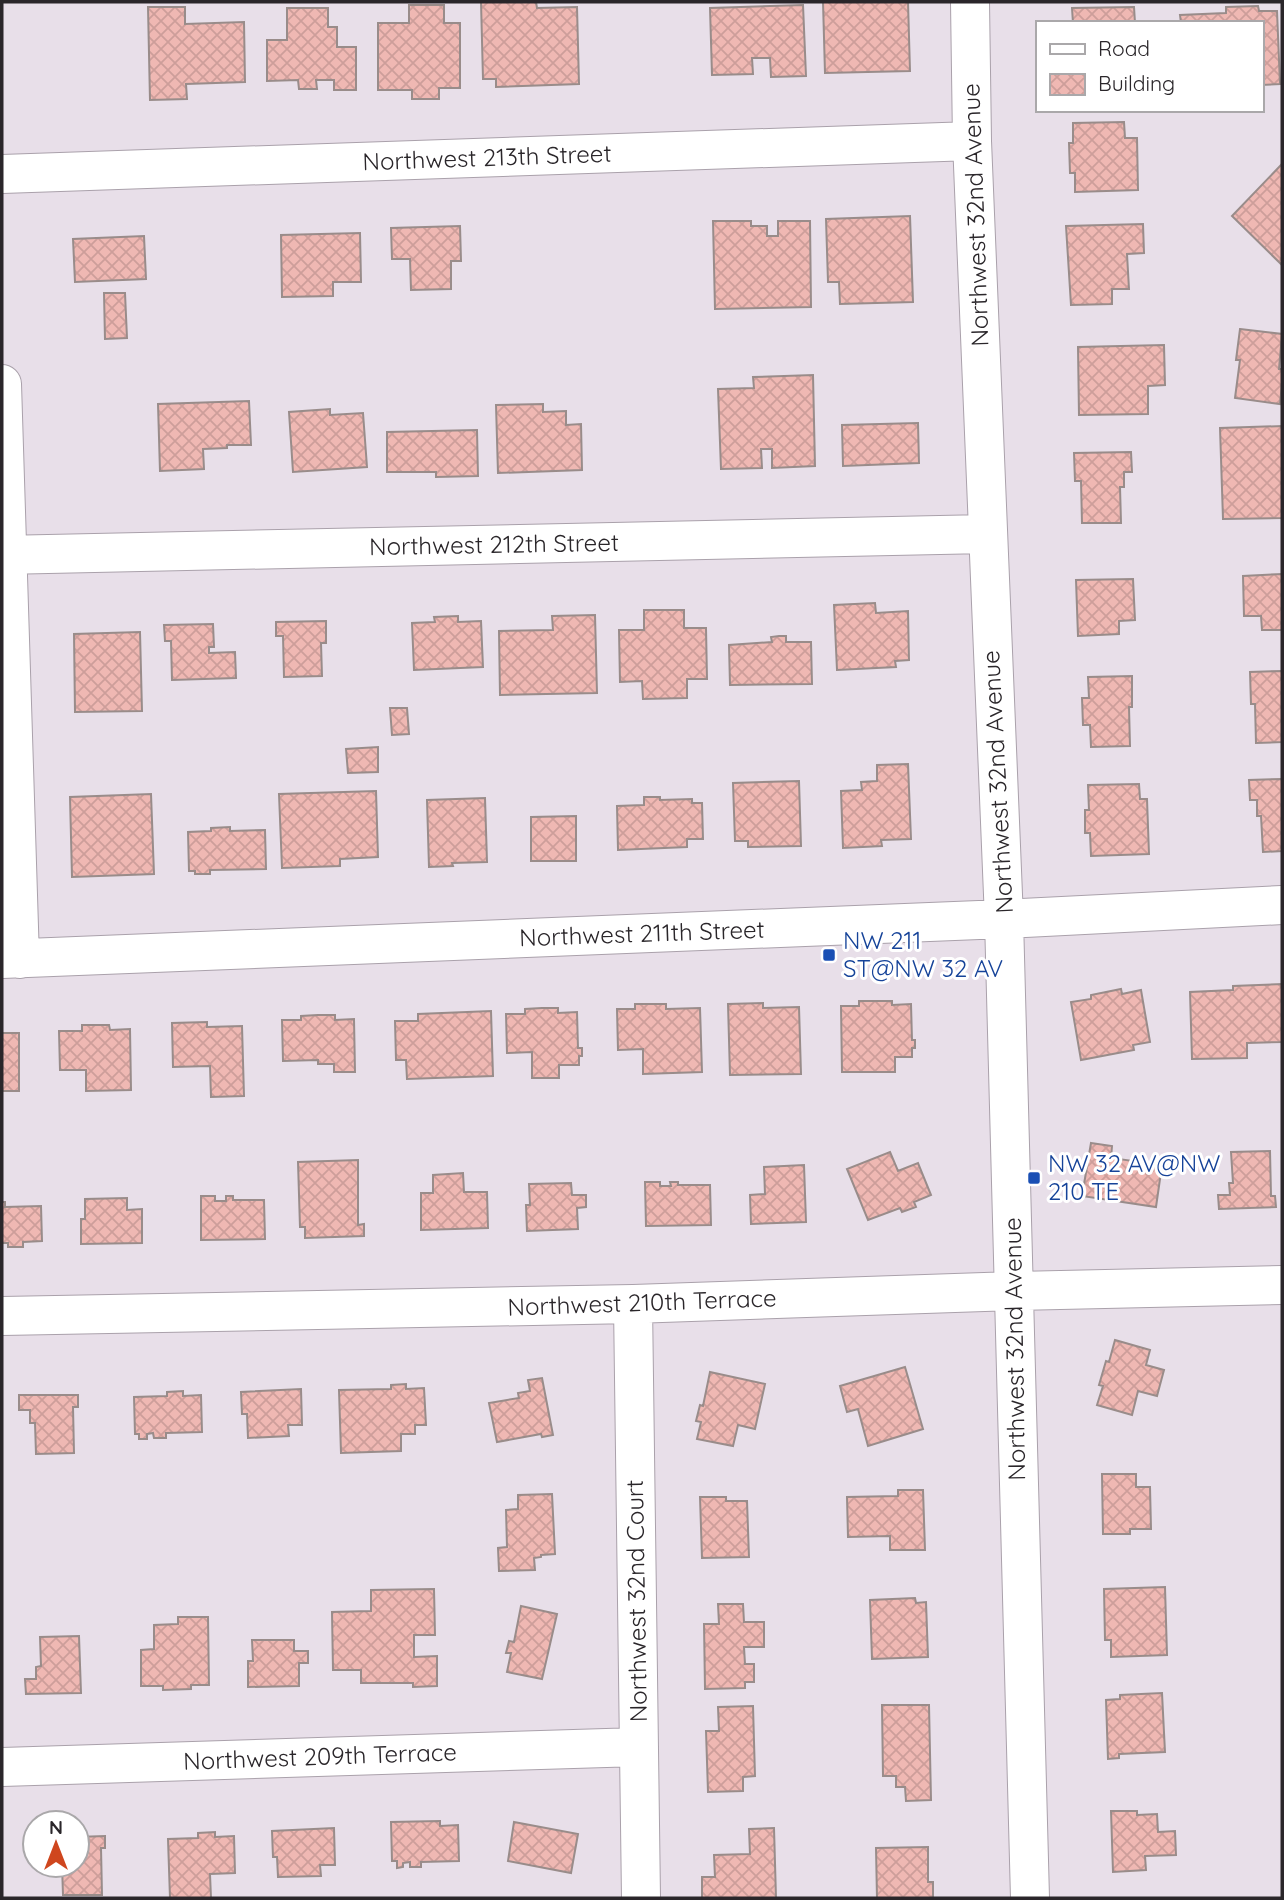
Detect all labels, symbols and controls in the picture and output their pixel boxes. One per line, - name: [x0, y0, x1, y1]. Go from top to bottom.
- legend: [1036, 21, 1263, 112]
- text: Road: [1098, 35, 1150, 61]
- text: Building: [1098, 70, 1175, 96]
- street label: Northwest 32nd Avenue: [955, 83, 995, 347]
- street label: Northwest 213th Street: [362, 138, 612, 176]
- street label: Northwest 212th Street: [369, 527, 619, 561]
- street label: Northwest 32nd Avenue: [975, 650, 1019, 914]
- street label: Northwest 211th Street: [519, 914, 765, 952]
- place label: NW 211 ST@NW 32 AV: [843, 925, 1003, 983]
- marker: NW 211 ST@NW 32 AV: [821, 947, 837, 963]
- place label: NW 32 AV@NW 210 TE: [1048, 1148, 1221, 1206]
- marker: NW 32 AV@NW 210 TE: [1026, 1170, 1042, 1186]
- street label: Northwest 32nd Avenue: [997, 1217, 1031, 1481]
- street label: Northwest 210th Terrace: [507, 1282, 777, 1322]
- street label: Northwest 32nd Court: [619, 1479, 653, 1723]
- street label: Northwest 209th Terrace: [183, 1736, 457, 1776]
- north arrow: [21, 1809, 91, 1879]
- text: N: [49, 1815, 63, 1839]

